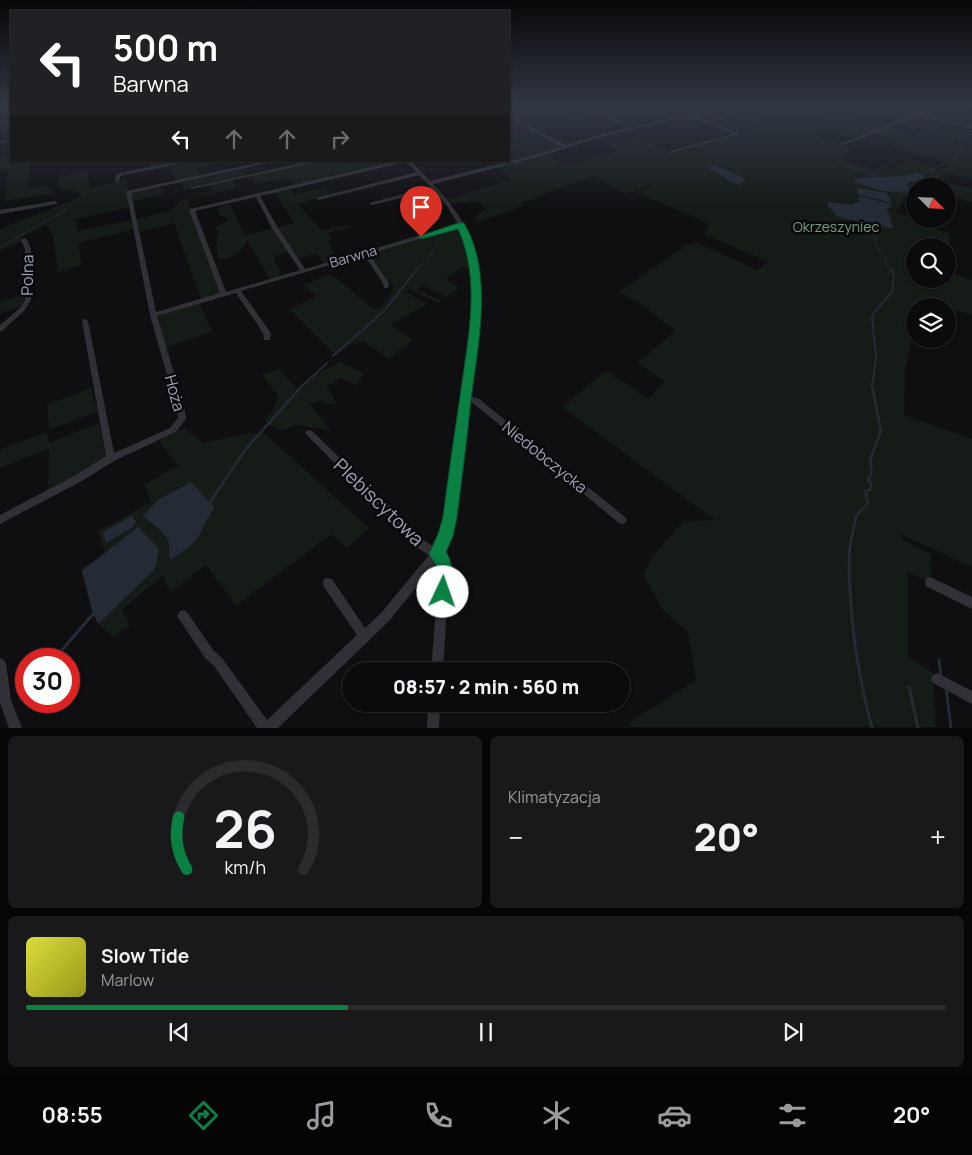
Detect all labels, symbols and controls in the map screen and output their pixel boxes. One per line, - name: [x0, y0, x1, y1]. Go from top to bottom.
- text: 500 m: [113, 24, 218, 72]
- icon: left: [30, 30, 95, 95]
- text: Barwna: [113, 69, 189, 99]
- icon: left: [167, 125, 195, 153]
- icon: ahead: [220, 125, 248, 153]
- icon: ahead: [273, 125, 301, 153]
- icon: right: [326, 125, 354, 153]
- north arrow: [906, 178, 956, 228]
- map controls: [906, 178, 956, 348]
- pin: [400, 186, 442, 237]
- icon: arrive: [407, 193, 435, 221]
- park label: Okrzeszyniec: [793, 217, 880, 236]
- button: search: [906, 238, 956, 288]
- street label: Barwna: [327, 240, 379, 272]
- street label: Polna: [16, 254, 38, 296]
- button: layers: [906, 298, 956, 348]
- street label: Hoża: [160, 372, 190, 414]
- street label: Niedobczycka: [498, 416, 592, 498]
- street label: Plebiscytowa: [328, 452, 430, 552]
- position arrow: [416, 565, 468, 617]
- speed limit sign: 30: [15, 648, 80, 713]
- text: 08:57 · 2 min · 560 m: [393, 674, 579, 700]
- text: Klimatyzacja: [508, 786, 601, 808]
- text: 26: [213, 793, 277, 864]
- text: 20°: [694, 810, 759, 862]
- text: −: [508, 818, 523, 856]
- text: +: [930, 818, 946, 856]
- text: km/h: [224, 855, 266, 879]
- text: Slow Tide: [101, 943, 189, 969]
- text: Marlow: [101, 969, 154, 991]
- icon: previous: [165, 1018, 193, 1046]
- icon: pause: [472, 1018, 500, 1046]
- icon: next: [779, 1018, 807, 1046]
- icon: directions: [186, 1098, 221, 1133]
- icon: music: [304, 1098, 339, 1133]
- icon: phone: [421, 1098, 456, 1133]
- icon: climate: [539, 1098, 574, 1133]
- icon: car: [657, 1098, 692, 1133]
- icon: filters: [775, 1098, 810, 1133]
- text: 08:55: [41, 1100, 103, 1130]
- text: 20°: [893, 1100, 930, 1130]

